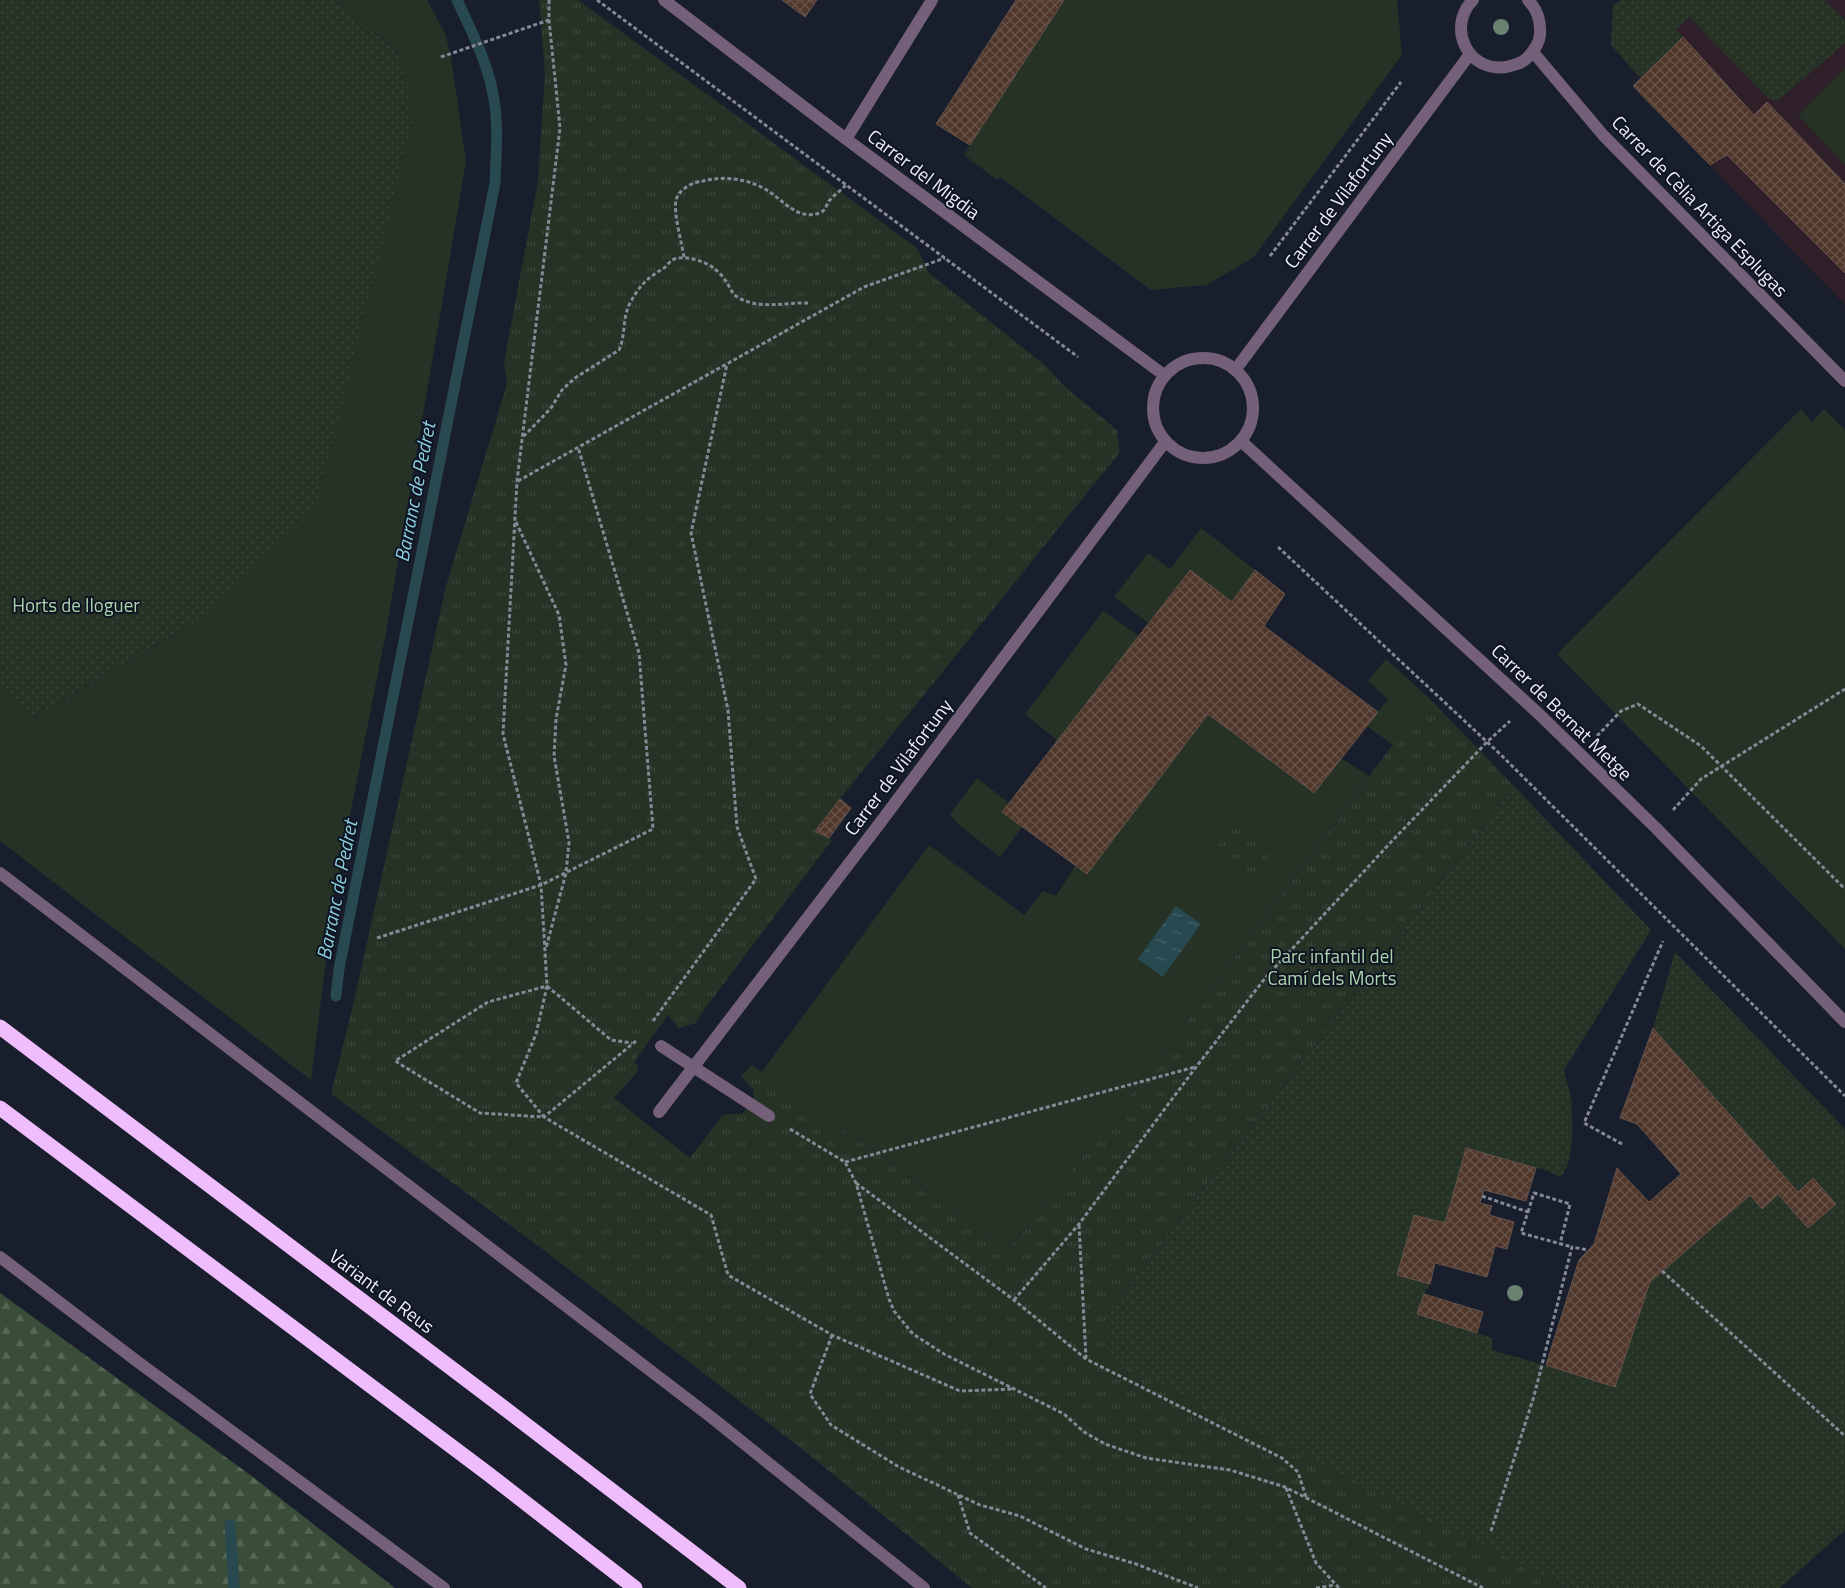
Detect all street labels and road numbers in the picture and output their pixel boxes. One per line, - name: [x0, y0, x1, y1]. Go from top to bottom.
- street label: Carrer de Cèlia Artiga Esplugas: [1605, 108, 1795, 303]
- street label: Carrer del Migdia: [862, 121, 987, 226]
- street label: Carrer de Vilafortuny: [1276, 125, 1399, 274]
- street label: Carrer de Bernat Metge: [1485, 636, 1640, 787]
- street label: Carrer de Vilafortuny: [836, 692, 959, 841]
- street label: Variant de Reus: [324, 1241, 441, 1340]

